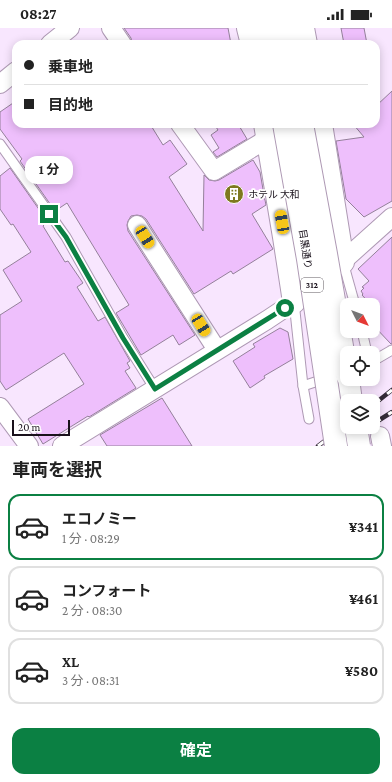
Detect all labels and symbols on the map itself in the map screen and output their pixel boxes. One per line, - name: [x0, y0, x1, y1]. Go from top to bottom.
- callout: 1 分: [25, 156, 73, 184]
- building icon: ホテル 大和: [223, 183, 245, 205]
- place label: ホテル 大和: [248, 189, 300, 200]
- route end: [40, 205, 58, 223]
- car: [274, 209, 290, 235]
- car: [134, 224, 156, 250]
- street label: 目黒通り: [297, 228, 314, 270]
- road number: 312: [301, 278, 323, 292]
- north arrow: [340, 298, 380, 338]
- route start: [276, 299, 294, 317]
- car: [190, 312, 212, 338]
- scale bar: [12, 418, 70, 437]

